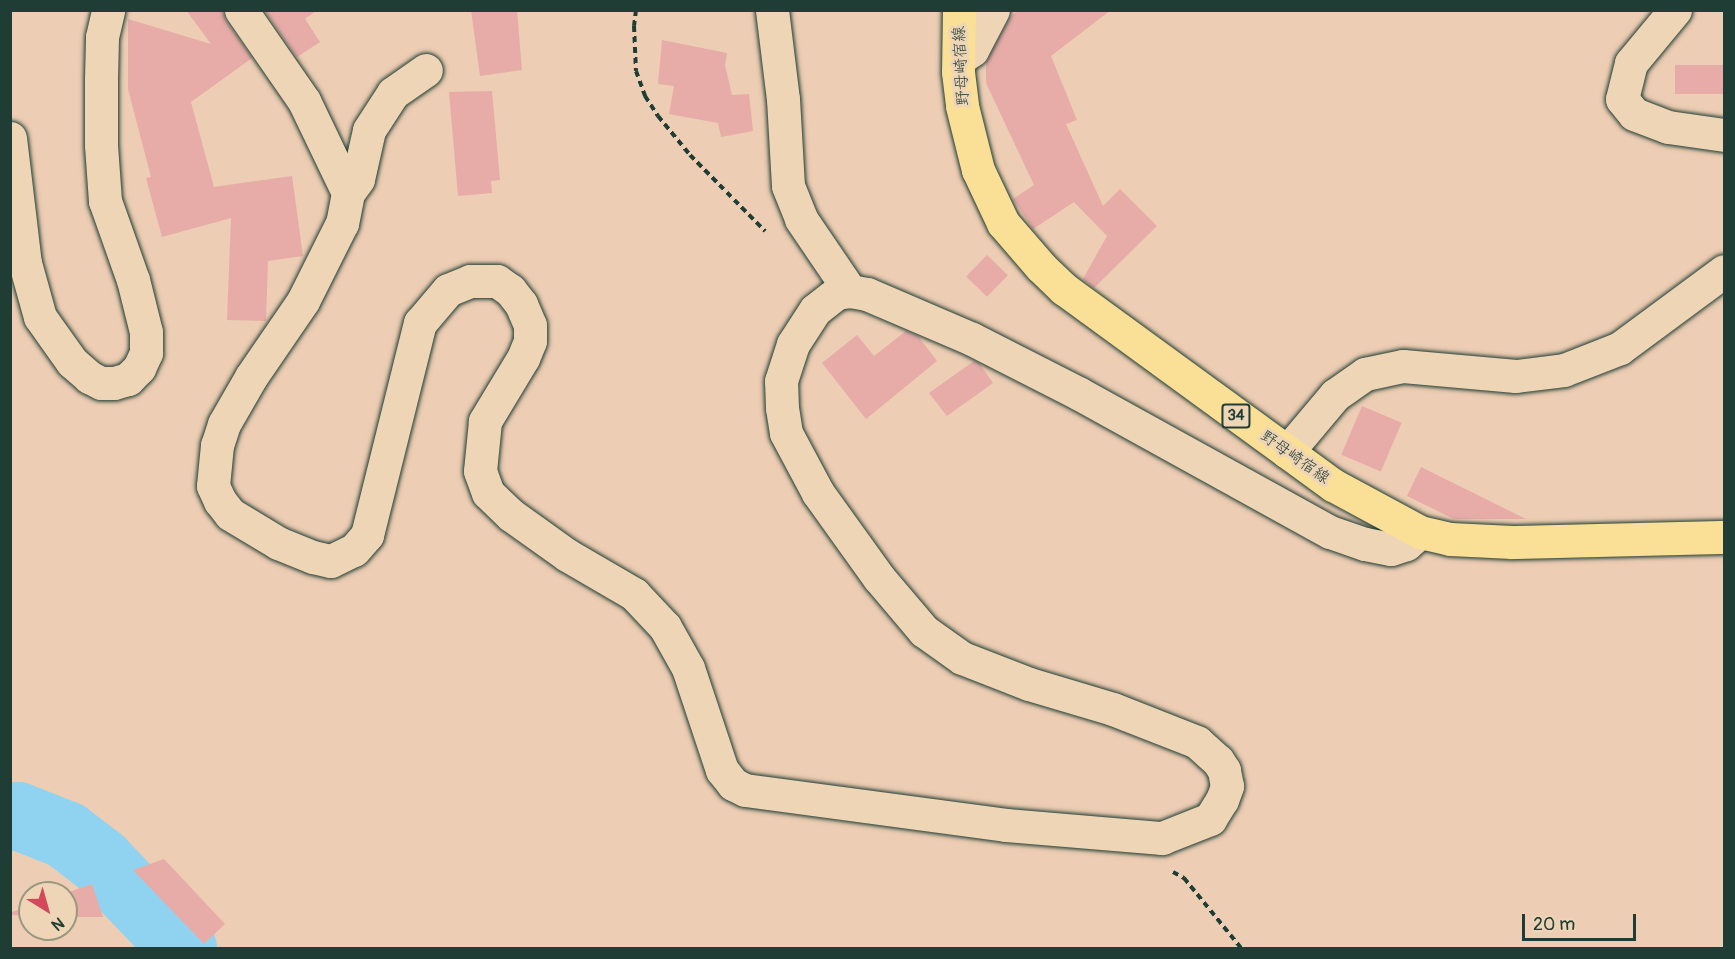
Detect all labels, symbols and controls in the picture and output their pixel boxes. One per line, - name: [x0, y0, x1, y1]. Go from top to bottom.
- street label: 野母崎宿線: [949, 26, 973, 106]
- road number: 34: [1221, 404, 1251, 428]
- street label: 野母崎宿線: [1257, 426, 1333, 488]
- north arrow: [18, 881, 78, 941]
- scale bar: [1525, 902, 1639, 940]
- text: N: [47, 913, 68, 935]
- text: 20 m: [1533, 913, 1575, 936]

